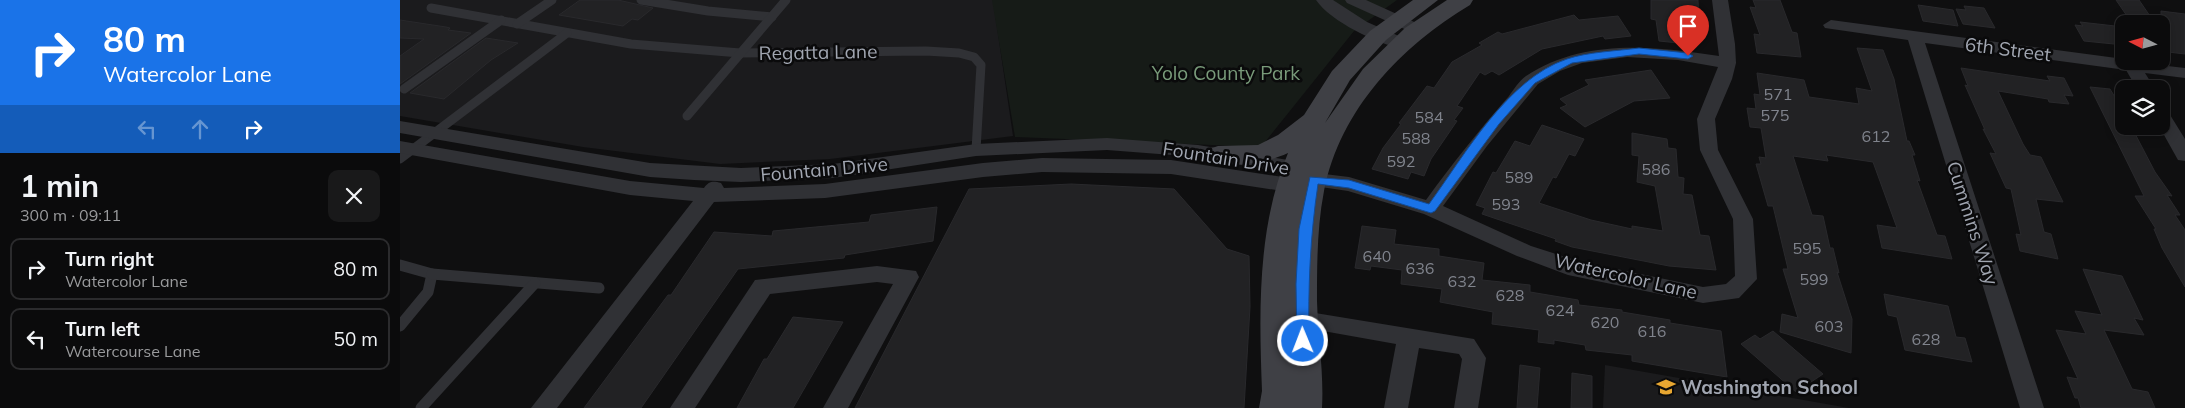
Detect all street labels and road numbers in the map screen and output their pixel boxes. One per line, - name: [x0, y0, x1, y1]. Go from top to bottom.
- street label: 6th Street: [1964, 32, 2053, 66]
- street label: Regatta Lane: [758, 39, 878, 65]
- street label: Fountain Drive: [1161, 136, 1291, 180]
- street label: Fountain Drive: [759, 151, 889, 187]
- street label: Cummins Way: [1942, 158, 2004, 288]
- street label: Watercolor Lane: [1552, 248, 1700, 304]

